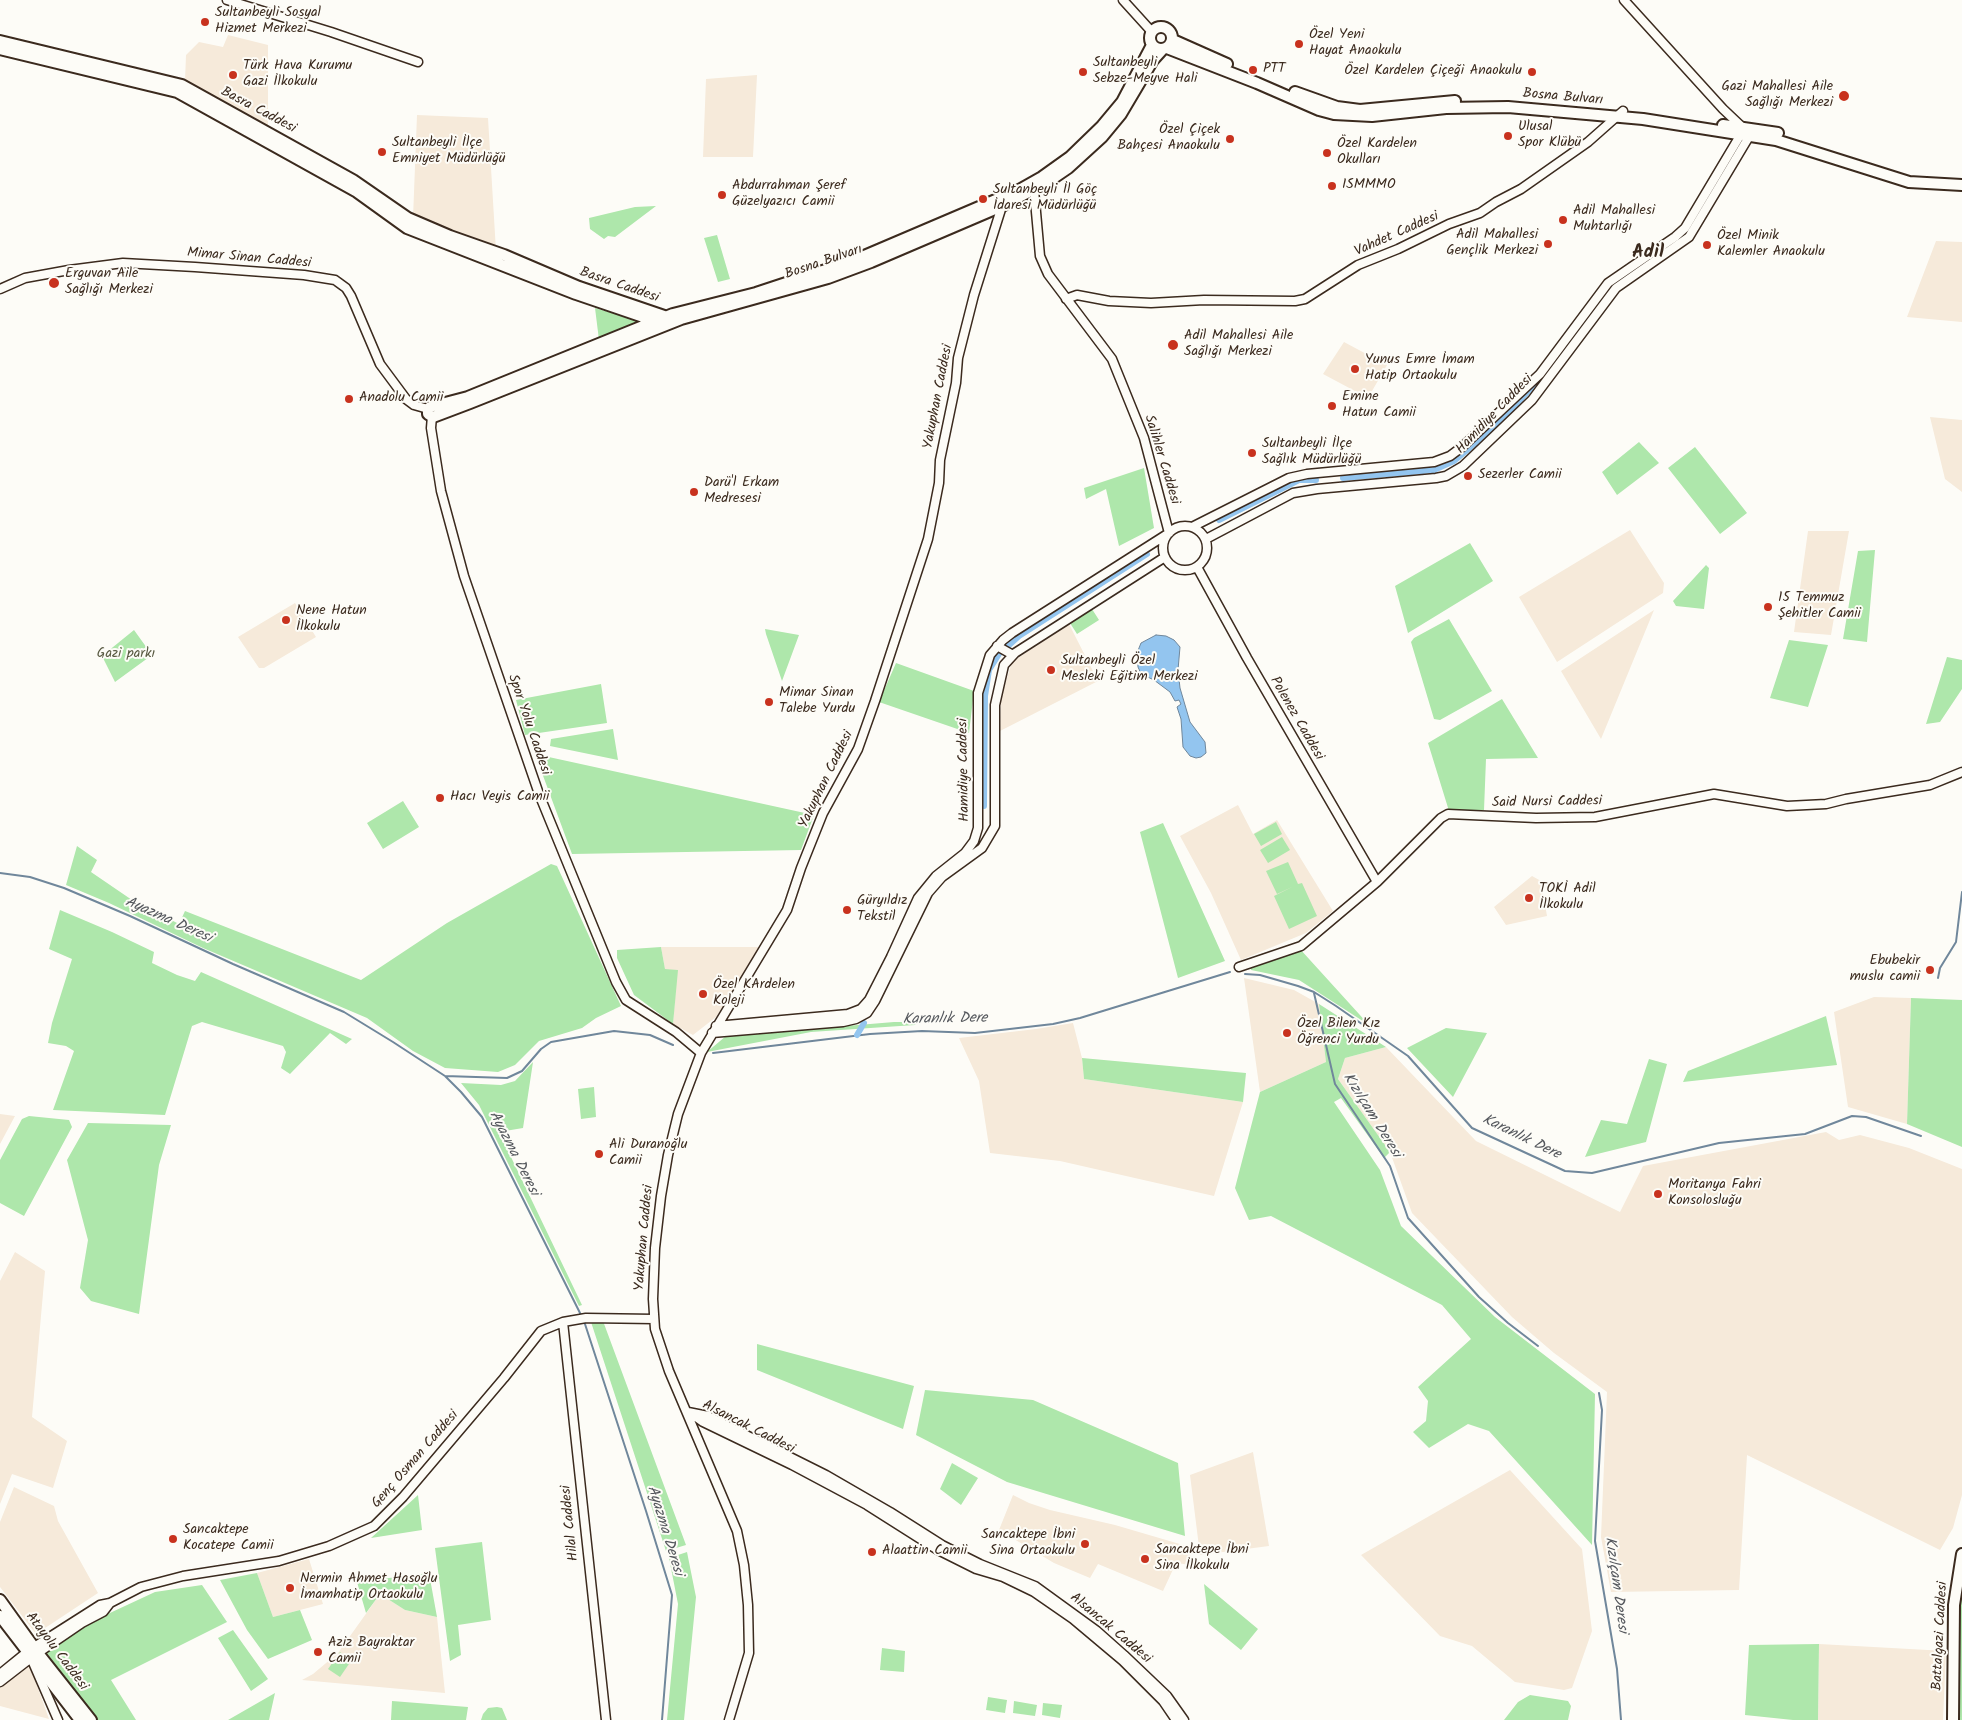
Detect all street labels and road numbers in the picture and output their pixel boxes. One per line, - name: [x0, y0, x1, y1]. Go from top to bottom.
- street label: Basra Caddesi: [218, 84, 298, 138]
- street label: Bosna Bulvarı: [1522, 86, 1604, 110]
- street label: Vahdet Caddesi: [1352, 209, 1442, 261]
- street label: Bosna Bulvarı: [783, 242, 865, 284]
- street label: Mimar Sinan Caddesi: [186, 245, 312, 273]
- street label: Basra Caddesi: [577, 265, 661, 307]
- street label: Yakuphan Caddesi: [921, 343, 957, 451]
- street label: Hamidiye Caddesi: [1453, 372, 1537, 458]
- street label: Salihler Caddesi: [1139, 413, 1183, 507]
- street label: Spor Yolu Caddesi: [503, 672, 553, 778]
- street label: Polenez Caddesi: [1265, 674, 1327, 764]
- street label: Hamidiye Caddesi: [956, 718, 974, 822]
- street label: Yakuphan Caddesi: [796, 729, 858, 831]
- street label: Said Nursi Caddesi: [1492, 794, 1602, 812]
- street label: Yakuphan Caddesi: [632, 1184, 658, 1292]
- street label: Alsancak Caddesi: [699, 1397, 797, 1459]
- street label: Genç Osman Caddesi: [369, 1408, 463, 1512]
- street label: Hilal Caddesi: [559, 1484, 583, 1562]
- street label: Battalgazi Caddesi: [1930, 1581, 1952, 1691]
- street label: Alsancak Caddesi: [1066, 1590, 1154, 1668]
- street label: Atayolu Caddesi: [21, 1610, 91, 1694]

